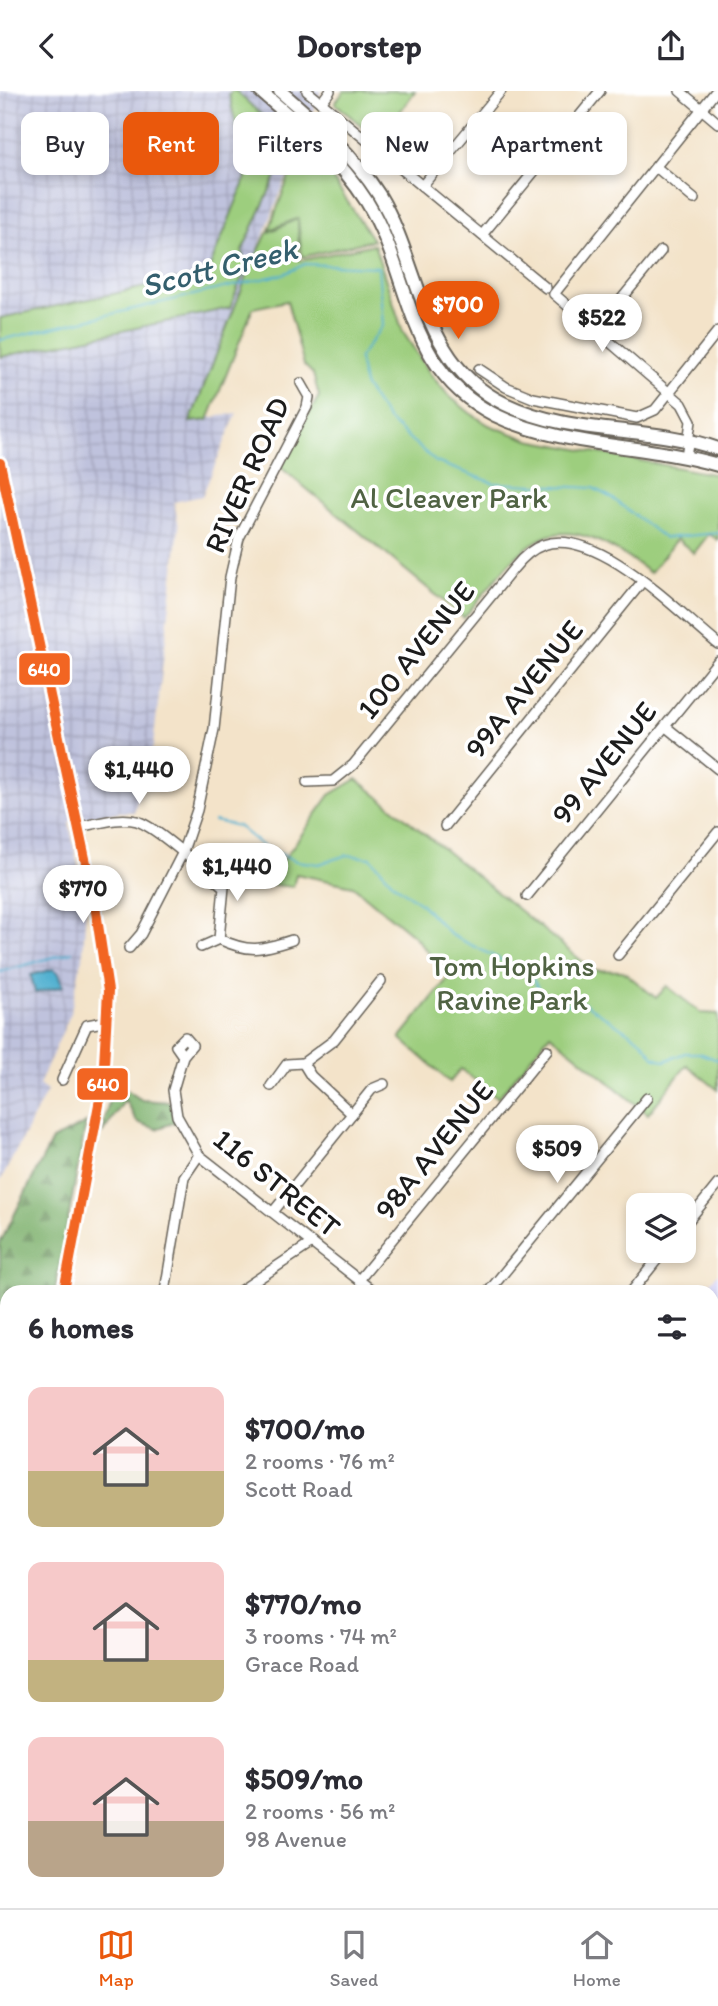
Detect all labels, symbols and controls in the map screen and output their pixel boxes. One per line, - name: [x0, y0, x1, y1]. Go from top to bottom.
- icon: back: [28, 27, 66, 65]
- text: Doorstep: [296, 27, 422, 65]
- icon: share: [652, 27, 690, 65]
- chip: Buy: [21, 112, 109, 175]
- chip: Rent: [123, 112, 219, 175]
- chip: Filters: [233, 112, 347, 175]
- chip: New: [361, 112, 453, 175]
- chip: Apartment: [467, 112, 627, 175]
- water label: Scott Creek: [137, 229, 302, 305]
- pin: $700: [417, 281, 499, 341]
- text: $700: [432, 290, 484, 318]
- pin: $522: [561, 295, 643, 354]
- text: $522: [578, 303, 626, 331]
- street label: RIVER ROAD: [196, 391, 297, 559]
- park label: Al Cleaver Park: [351, 479, 548, 516]
- street label: 100 AVENUE: [349, 573, 483, 726]
- street label: 99A AVENUE: [456, 612, 591, 766]
- line badge: 640: [18, 652, 71, 686]
- text: 640: [27, 658, 61, 681]
- street label: 99 AVENUE: [543, 694, 664, 832]
- pin: $1,440: [82, 747, 196, 806]
- text: $1,440: [104, 755, 174, 783]
- pin: $1,440: [180, 843, 294, 903]
- text: $1,440: [202, 852, 272, 880]
- pin: $770: [42, 865, 124, 925]
- text: $770: [59, 874, 107, 902]
- park label: Tom Hopkins Ravine Park: [429, 947, 595, 1018]
- line badge: 640: [76, 1067, 129, 1101]
- text: 640: [86, 1073, 120, 1096]
- street label: 98A AVENUE: [366, 1073, 501, 1227]
- street label: 116 STREET: [206, 1120, 348, 1245]
- pin: $509: [516, 1125, 598, 1185]
- text: $509: [532, 1134, 582, 1162]
- map controls: [626, 1193, 696, 1263]
- button: layers: [626, 1193, 696, 1263]
- icon: filters: [653, 1308, 691, 1346]
- text: 6 homes: [28, 1309, 134, 1346]
- text: $700/mo: [245, 1410, 365, 1447]
- icon: home: [84, 1415, 168, 1499]
- text: 2 rooms · 76 m²: [245, 1447, 395, 1475]
- text: Scott Road: [245, 1475, 353, 1503]
- text: $770/mo: [245, 1585, 362, 1622]
- icon: home: [84, 1590, 168, 1674]
- text: 3 rooms · 74 m²: [245, 1622, 397, 1650]
- text: Grace Road: [245, 1650, 359, 1678]
- text: $509/mo: [245, 1760, 363, 1797]
- icon: home: [84, 1765, 168, 1849]
- text: 2 rooms · 56 m²: [245, 1797, 396, 1825]
- text: 98 Avenue: [245, 1825, 347, 1853]
- tab: Map: [97, 1926, 135, 1991]
- tab: Saved: [330, 1926, 378, 1991]
- tab: Home: [573, 1926, 621, 1991]

